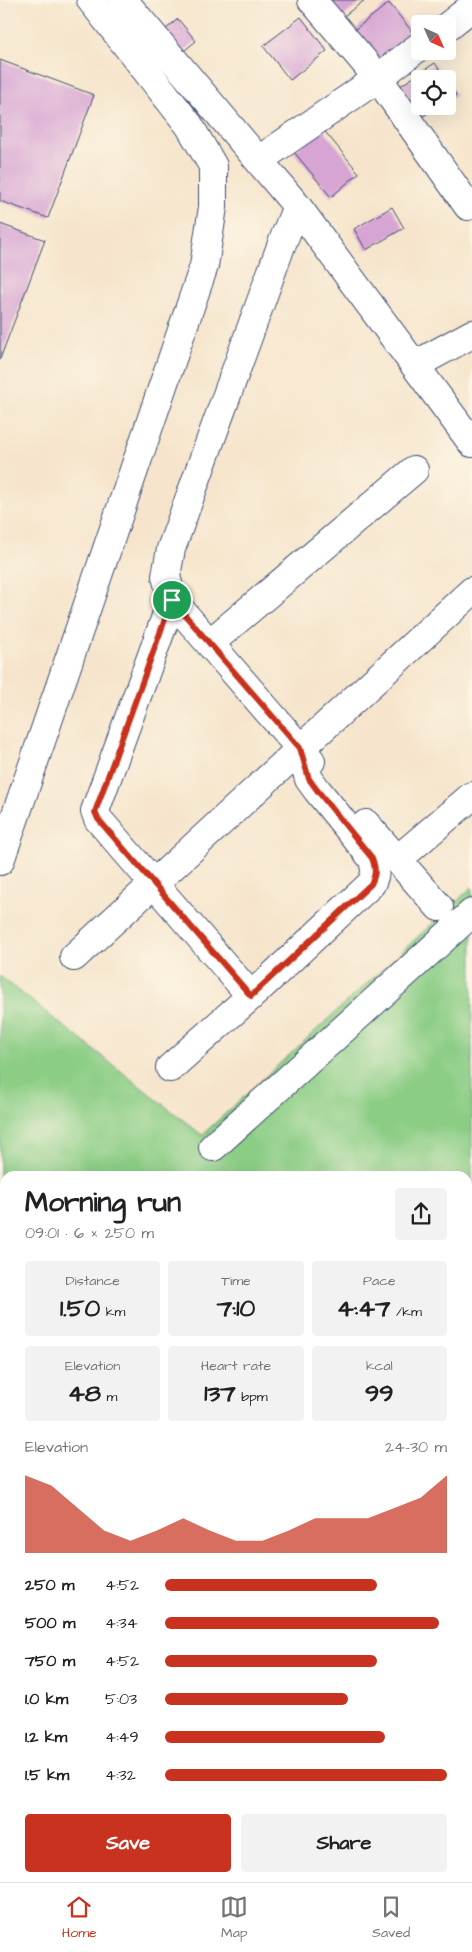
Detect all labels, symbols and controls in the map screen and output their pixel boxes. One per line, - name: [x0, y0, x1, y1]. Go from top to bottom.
- north arrow: [411, 15, 456, 60]
- map controls: [411, 15, 456, 115]
- button: locate: [411, 70, 456, 115]
- pin: [151, 579, 193, 621]
- icon: arrive: [158, 586, 186, 614]
- text: Morning run: [25, 1183, 181, 1222]
- button: share: [395, 1188, 447, 1240]
- text: 09:01 · 6 × 250 m: [25, 1222, 154, 1244]
- text: Distance: [65, 1271, 120, 1291]
- text: Time: [221, 1271, 251, 1291]
- text: Pace: [363, 1271, 396, 1291]
- text: 1.50: [60, 1291, 100, 1326]
- text: 7:10: [217, 1291, 255, 1326]
- text: 4:47: [337, 1291, 390, 1326]
- text: km: [100, 1302, 125, 1322]
- text: /km: [390, 1302, 422, 1322]
- text: Elevation: [65, 1356, 120, 1376]
- text: Heart rate: [201, 1356, 271, 1376]
- text: kcal: [366, 1356, 393, 1376]
- text: 48: [68, 1376, 101, 1411]
- text: 137: [204, 1376, 236, 1411]
- text: 99: [365, 1376, 394, 1411]
- text: m: [101, 1387, 118, 1407]
- text: bpm: [236, 1387, 268, 1407]
- text: Elevation: [25, 1436, 88, 1458]
- text: 24–30 m: [385, 1436, 447, 1458]
- text: 250 m: [25, 1574, 74, 1596]
- text: 4:52: [105, 1574, 139, 1596]
- text: 500 m: [25, 1612, 75, 1634]
- text: 4:34: [105, 1612, 138, 1634]
- text: 750 m: [25, 1650, 75, 1672]
- text: 4:52: [105, 1650, 139, 1672]
- text: 1.0 km: [25, 1688, 68, 1710]
- text: 5:03: [105, 1688, 137, 1710]
- text: 1.2 km: [25, 1726, 67, 1748]
- text: 4:49: [105, 1726, 139, 1748]
- text: 1.5 km: [25, 1764, 69, 1786]
- text: 4:32: [105, 1764, 136, 1786]
- button: Save: [25, 1814, 231, 1872]
- button: Share: [241, 1814, 447, 1872]
- tab: Home: [62, 1893, 97, 1943]
- tab: Map: [220, 1893, 248, 1943]
- tab: Saved: [372, 1893, 410, 1943]

